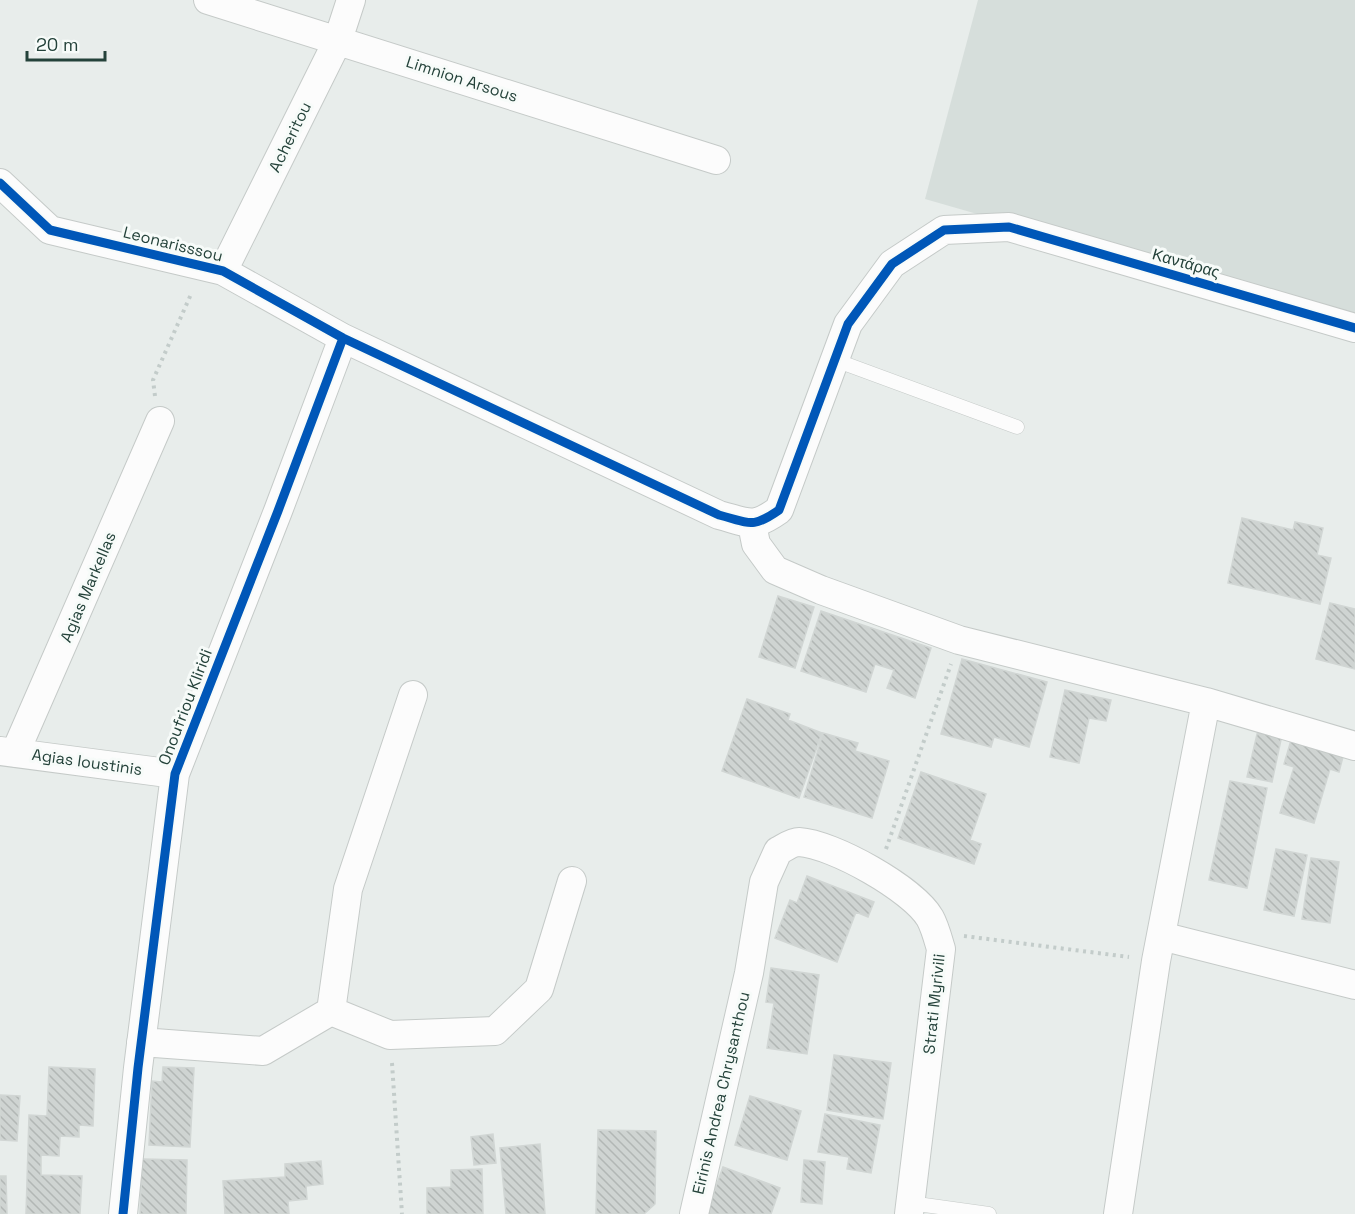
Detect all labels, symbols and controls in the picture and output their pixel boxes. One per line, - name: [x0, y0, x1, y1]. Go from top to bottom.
- scale bar: [27, 24, 105, 62]
- text: 20 m: [36, 33, 79, 56]
- street label: Limnion Arsous: [403, 51, 521, 107]
- street label: Acheritou: [264, 98, 316, 176]
- street label: Leonarisssou: [121, 221, 225, 267]
- street label: Καντάρας: [1150, 243, 1222, 283]
- street label: Agias Markellas: [55, 529, 121, 645]
- street label: Onoufriou Kliridi: [153, 646, 217, 768]
- street label: Agias Ioustinis: [30, 744, 144, 780]
- street label: Strati Myrivili: [918, 953, 950, 1055]
- street label: Eirinis Andrea Chrysanthou: [687, 990, 755, 1196]

